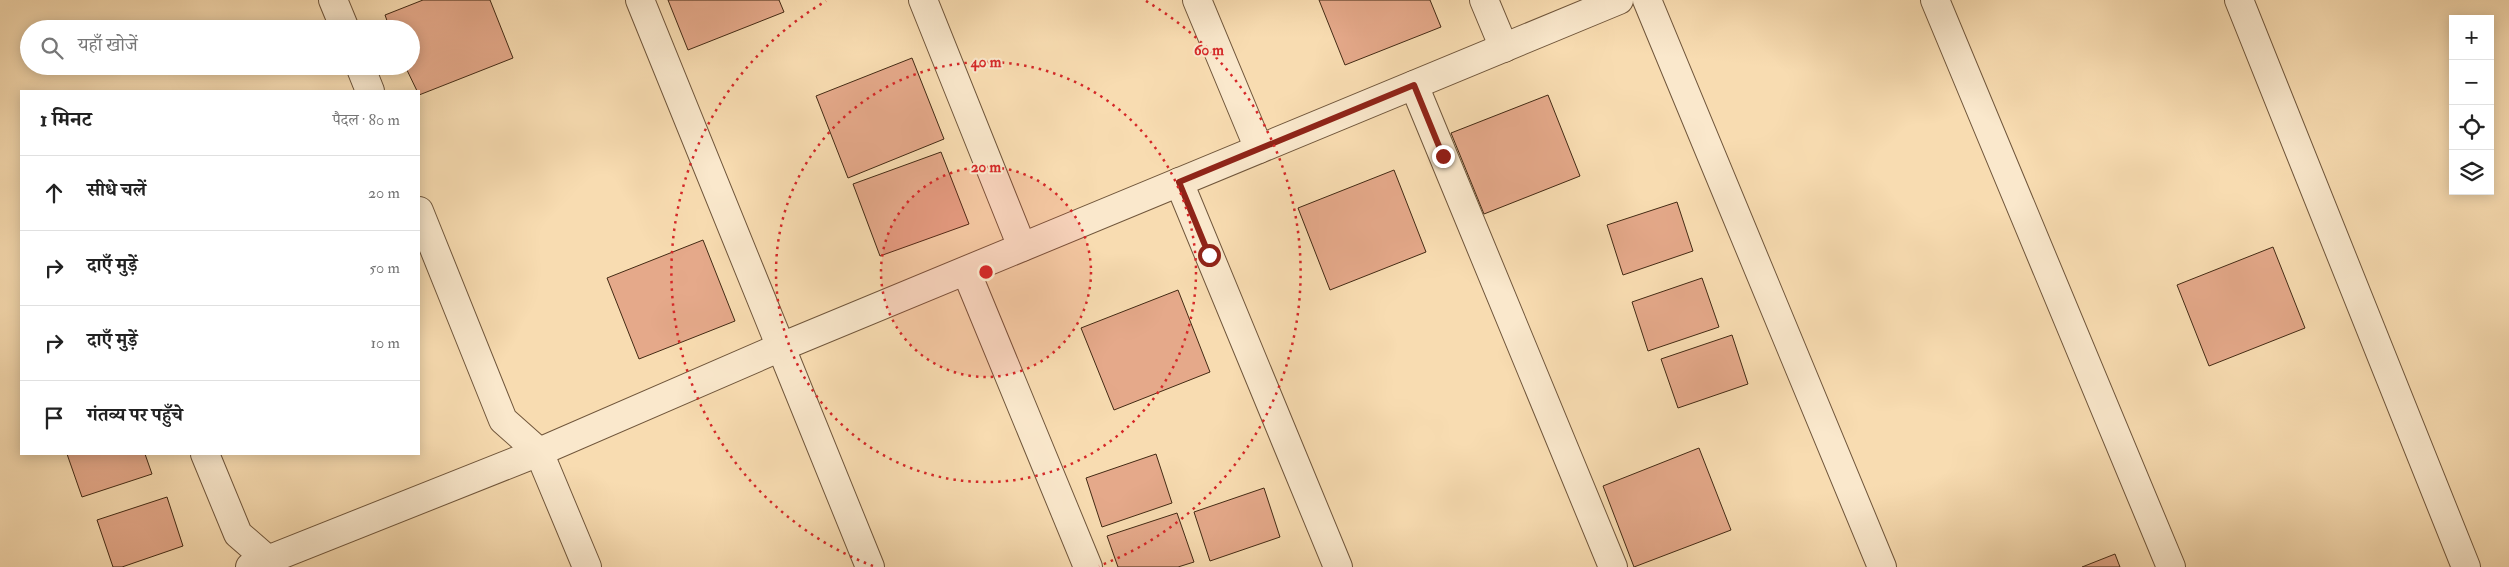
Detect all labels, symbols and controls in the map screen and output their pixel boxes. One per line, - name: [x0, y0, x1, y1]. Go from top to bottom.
- map controls: [2449, 15, 2494, 195]
- button: +: [2449, 15, 2494, 60]
- search box: [20, 20, 420, 75]
- text: यहाँ खोजें: [78, 33, 138, 57]
- icon: search: [38, 34, 66, 62]
- text: 60 m: [1194, 41, 1224, 60]
- text: 40 m: [970, 53, 1002, 72]
- button: −: [2449, 60, 2494, 105]
- button: locate: [2449, 105, 2494, 150]
- text: 1 मिनट: [40, 106, 92, 133]
- text: पैदल · 80 m: [332, 110, 400, 130]
- route end: [1432, 145, 1455, 168]
- button: layers: [2449, 150, 2494, 195]
- text: 20 m: [971, 158, 1001, 177]
- text: सीधे चलें: [87, 178, 146, 202]
- icon: ahead: [40, 179, 68, 207]
- text: 20 m: [368, 183, 400, 203]
- route start: [1198, 244, 1221, 267]
- text: दाएँ मुड़ें: [87, 253, 138, 277]
- icon: right: [40, 254, 68, 282]
- text: 50 m: [369, 258, 400, 278]
- centre of rings: [977, 263, 995, 281]
- text: दाएँ मुड़ें: [87, 328, 138, 352]
- icon: right: [40, 329, 68, 357]
- text: 10 m: [370, 333, 400, 353]
- text: गंतव्य पर पहुँचे: [87, 403, 183, 427]
- icon: arrive: [40, 404, 68, 432]

